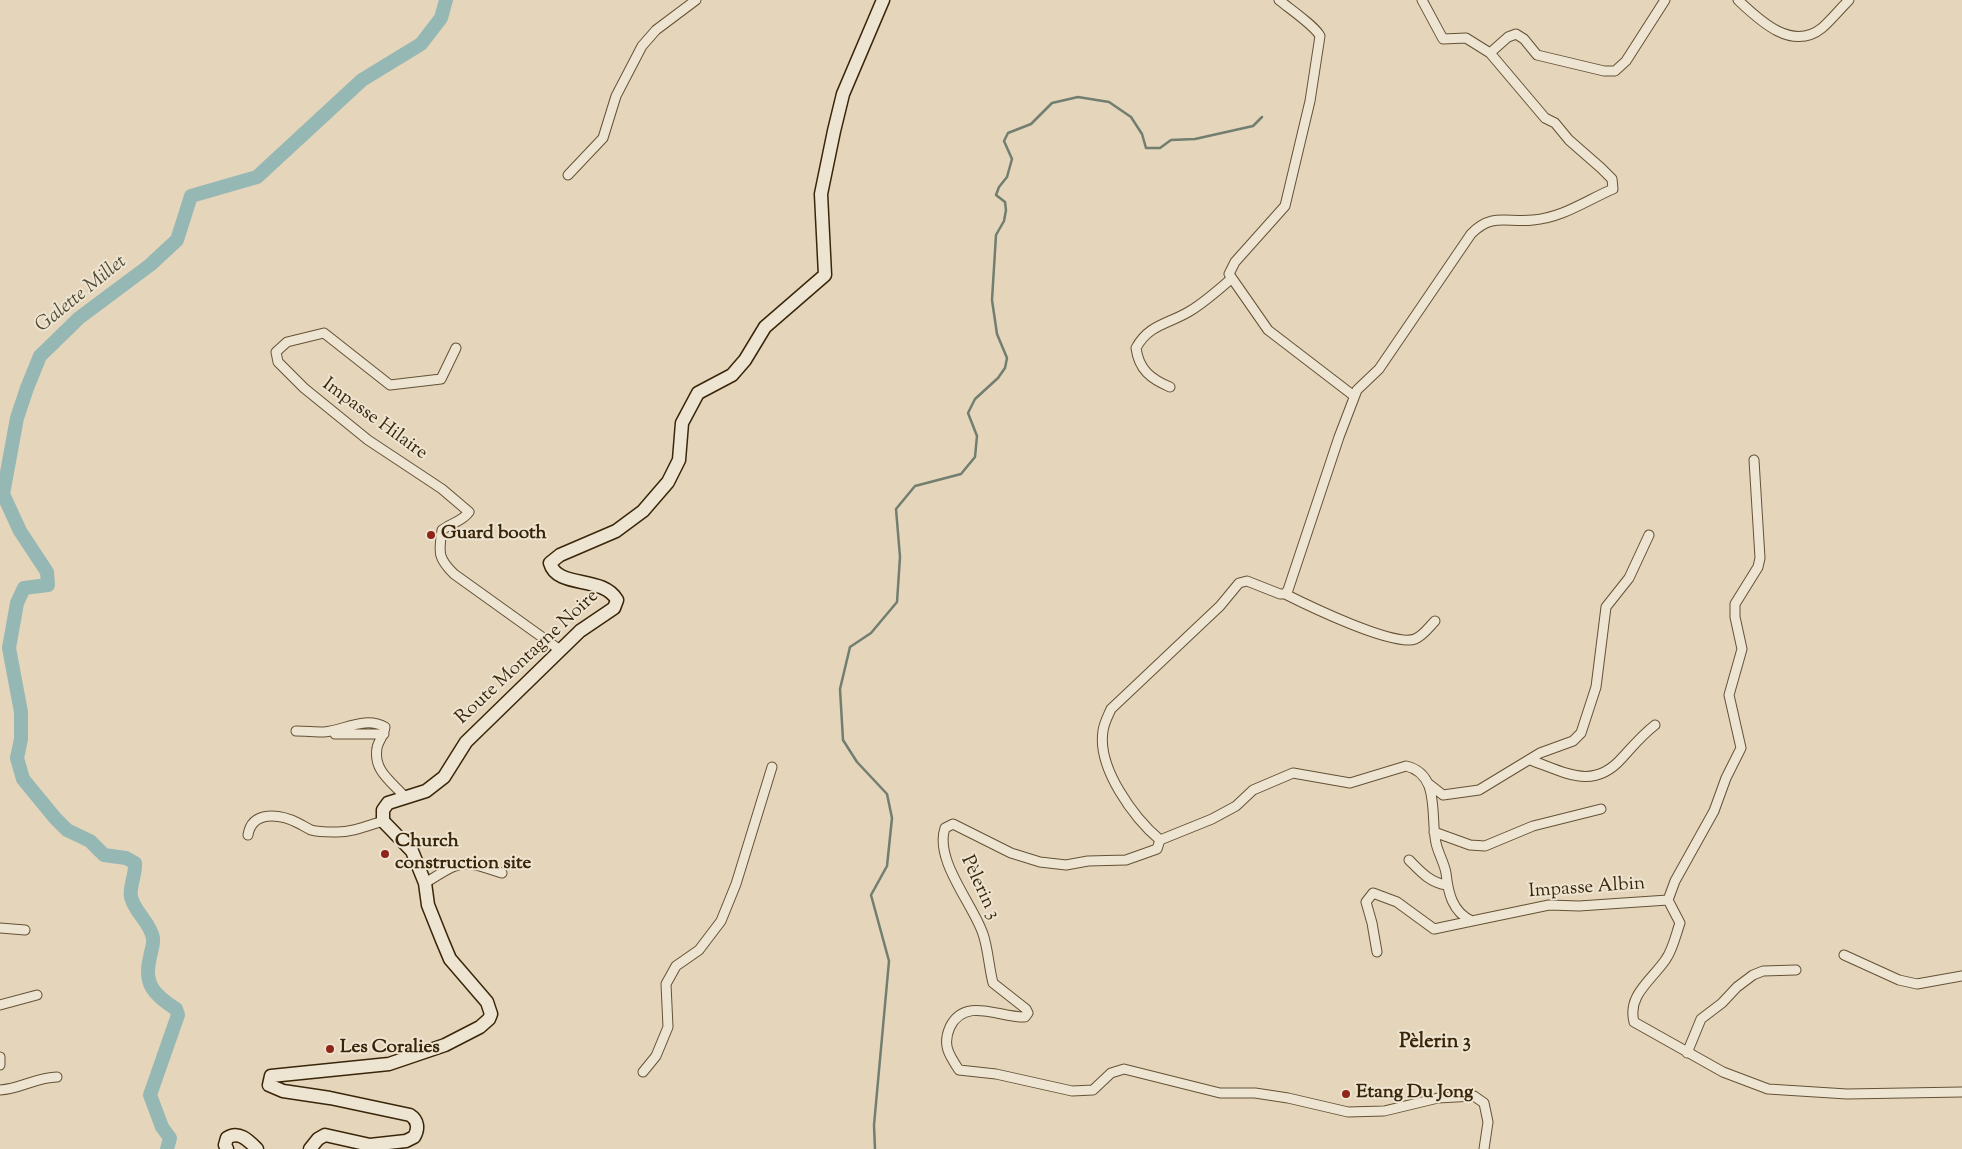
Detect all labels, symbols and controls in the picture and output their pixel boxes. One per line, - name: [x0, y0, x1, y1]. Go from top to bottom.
- water label: Galette Millet: [32, 251, 132, 339]
- street label: Impasse Hilaire: [317, 374, 431, 466]
- place label: Guard booth: [441, 524, 547, 546]
- marker: Guard booth: [425, 529, 437, 541]
- street label: Route Montagne Noire: [452, 586, 604, 730]
- place label: Church construction site: [395, 832, 531, 876]
- marker: Church construction site: [379, 848, 391, 860]
- street label: Pèlerin 3: [954, 852, 1004, 924]
- street label: Impasse Albin: [1528, 874, 1646, 904]
- district label: Pèlerin 3: [1399, 1032, 1471, 1056]
- place label: Les Coralies: [340, 1038, 440, 1060]
- marker: Les Coralies: [324, 1043, 336, 1055]
- place label: Etang Du Jong: [1356, 1083, 1473, 1105]
- marker: Etang Du Jong: [1340, 1088, 1352, 1100]

